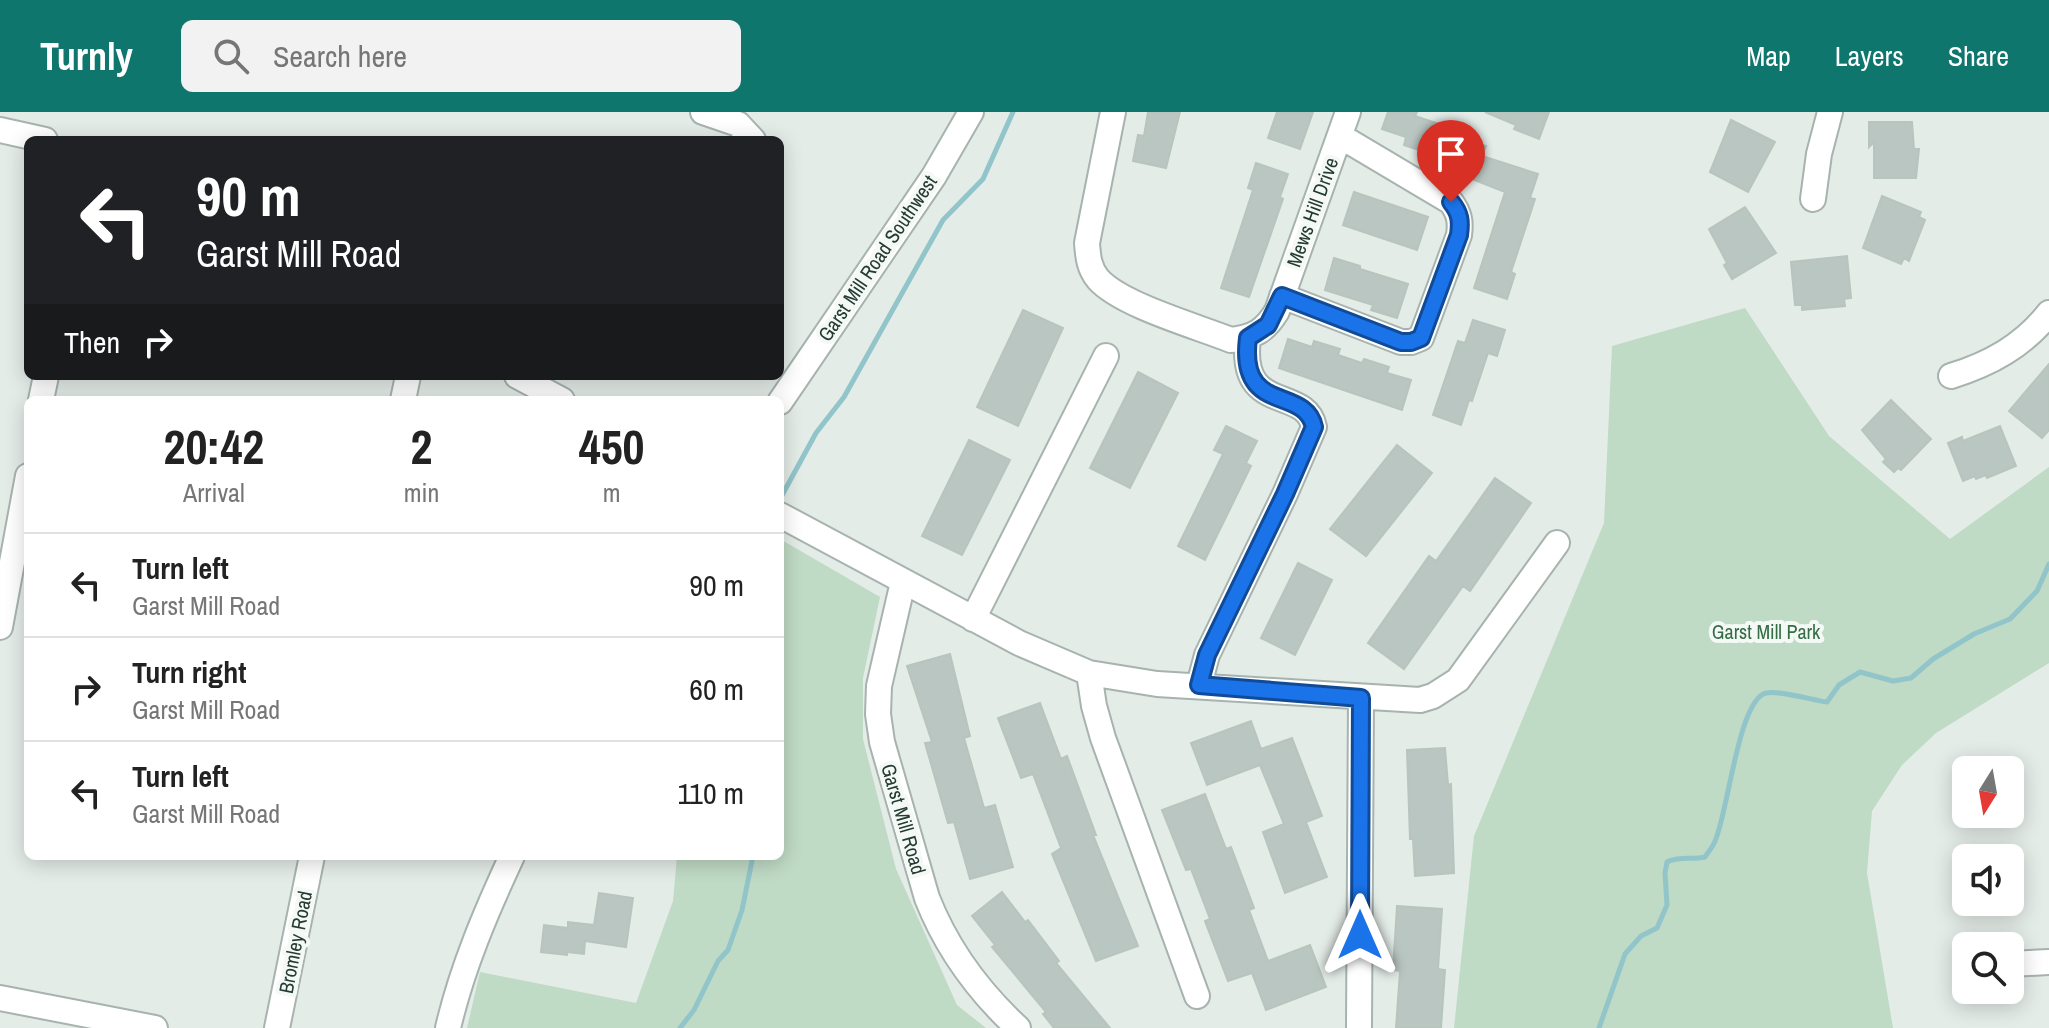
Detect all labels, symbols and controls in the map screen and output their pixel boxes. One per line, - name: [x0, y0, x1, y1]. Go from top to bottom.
- search box: [181, 20, 741, 92]
- text: Turnly: [40, 31, 133, 82]
- icon: search: [209, 34, 253, 78]
- text: Search here: [273, 36, 407, 76]
- text: Map: [1746, 37, 1791, 75]
- text: Layers: [1835, 37, 1904, 75]
- text: Share: [1948, 37, 2009, 75]
- pin: [1417, 120, 1485, 202]
- icon: arrive: [1429, 132, 1473, 176]
- street label: Mews Hill Drive: [1280, 153, 1344, 271]
- text: 90 m: [196, 158, 301, 233]
- icon: left: [64, 168, 168, 272]
- street label: Garst Mill Road Southwest: [811, 169, 943, 346]
- text: Garst Mill Road: [196, 230, 401, 278]
- icon: right: [136, 320, 180, 364]
- text: Then: [64, 322, 120, 362]
- text: 20:42: [164, 414, 264, 479]
- text: 2: [411, 414, 432, 479]
- text: 450: [579, 414, 644, 479]
- text: Arrival: [183, 475, 245, 510]
- text: min: [404, 475, 439, 510]
- text: m: [603, 475, 621, 510]
- text: Turn left: [132, 548, 229, 588]
- icon: left: [64, 563, 108, 607]
- text: 90 m: [689, 565, 744, 605]
- text: Garst Mill Road: [132, 588, 280, 623]
- park label: Garst Mill Park: [1712, 618, 1821, 645]
- text: Turn right: [132, 652, 246, 692]
- icon: right: [64, 667, 108, 711]
- text: 60 m: [689, 669, 744, 709]
- text: Garst Mill Road: [132, 692, 280, 727]
- text: Turn left: [132, 756, 229, 796]
- north arrow: [1952, 756, 2024, 828]
- map controls: [1952, 756, 2024, 1004]
- street label: Garst Mill Road: [875, 761, 933, 877]
- icon: left: [64, 771, 108, 815]
- text: 110 m: [677, 773, 744, 813]
- text: Garst Mill Road: [132, 796, 280, 831]
- button: sound: [1952, 844, 2024, 916]
- street label: Bromley Road: [272, 888, 318, 996]
- position arrow: [1318, 893, 1402, 977]
- button: search: [1952, 932, 2024, 1004]

